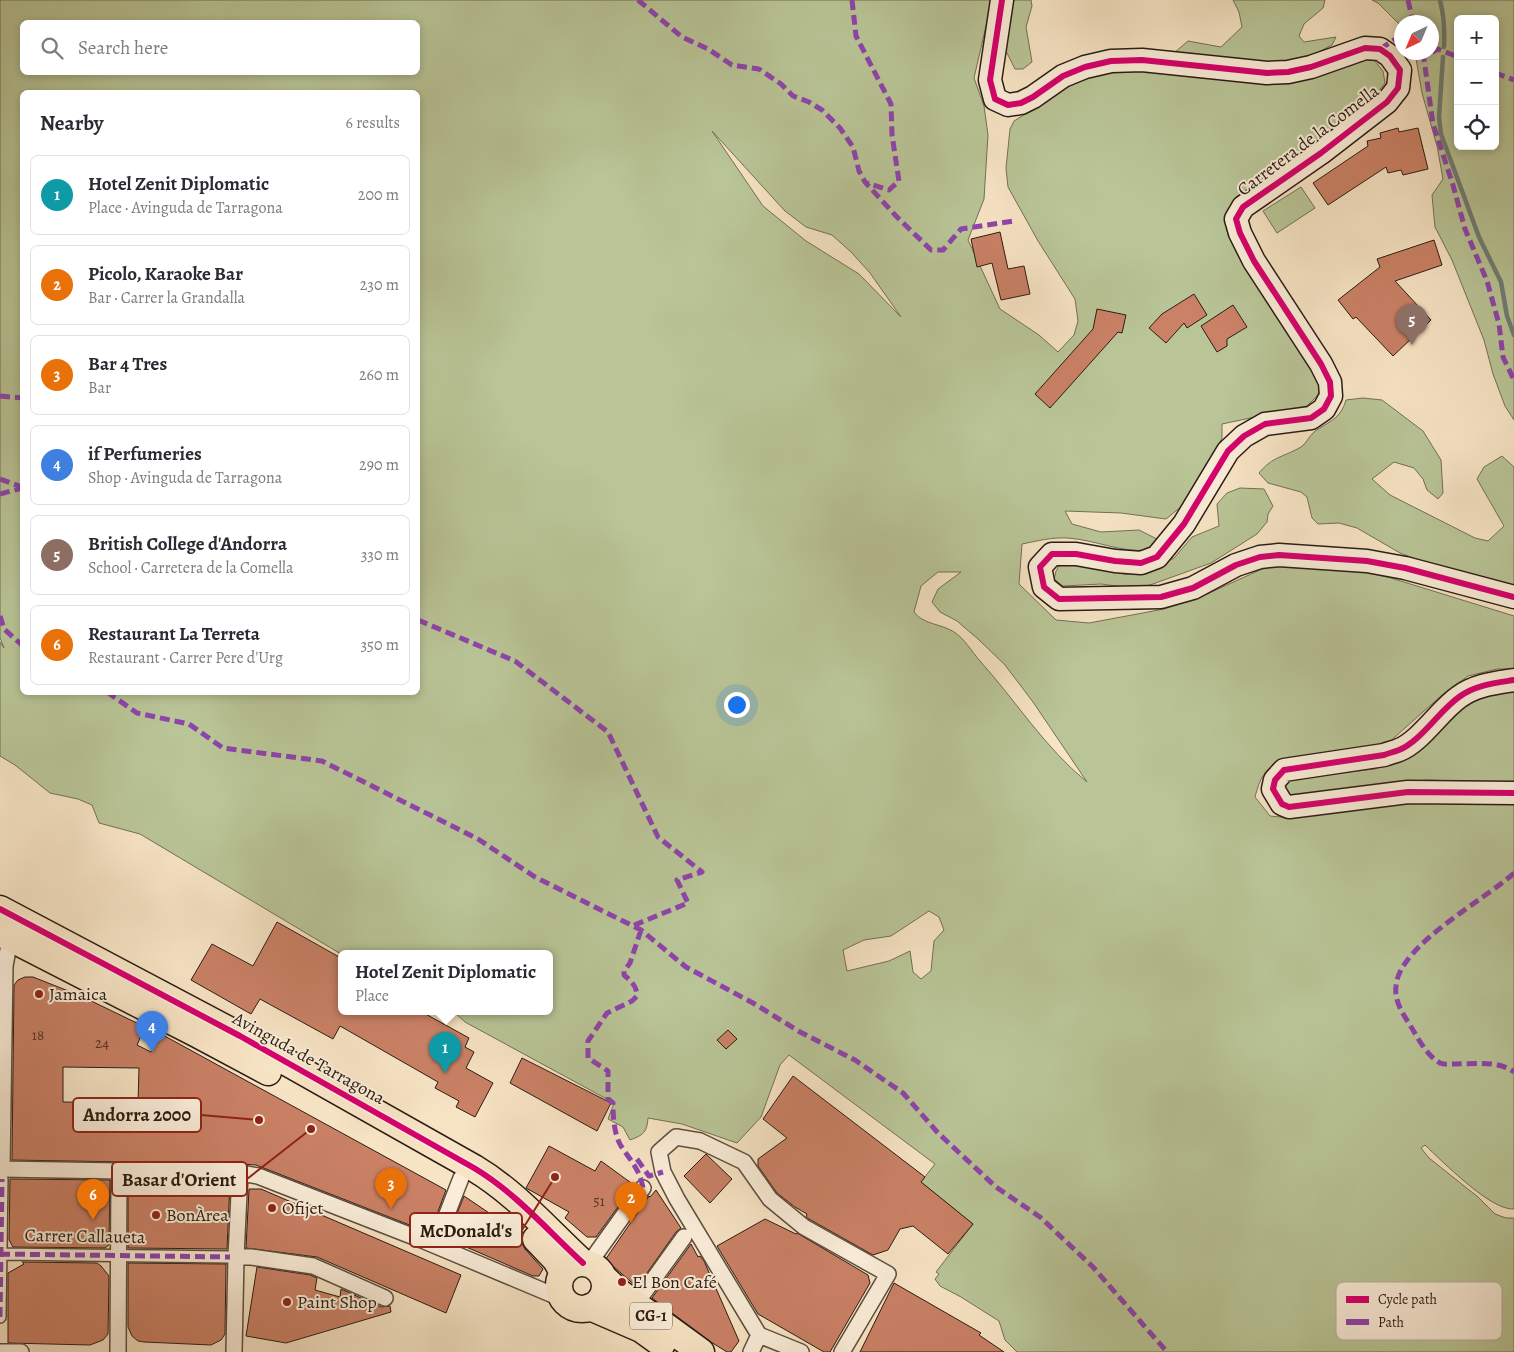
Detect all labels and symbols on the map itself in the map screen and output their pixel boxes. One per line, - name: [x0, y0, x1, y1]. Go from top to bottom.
- north arrow: [1394, 15, 1439, 60]
- street label: Carretera de la Comella: [1232, 78, 1384, 201]
- pin: 5: [1396, 304, 1428, 345]
- your location: [724, 692, 750, 718]
- place label: Jamaica: [49, 982, 108, 1006]
- marker: Jamaica: [33, 988, 45, 1000]
- street label: Avinguda de Tarragona: [228, 1006, 390, 1110]
- pin: 4: [136, 1011, 168, 1052]
- house number: 18: [32, 1025, 44, 1045]
- pin: 1: [429, 1032, 461, 1073]
- house number: 24: [95, 1033, 109, 1053]
- callout: Andorra 2000: [73, 1098, 201, 1132]
- text: Andorra 2000: [82, 1102, 191, 1128]
- callout: Basar d'Orient: [112, 1162, 247, 1196]
- text: Basar d'Orient: [122, 1167, 237, 1193]
- pin: 3: [375, 1168, 407, 1209]
- pin: 6: [77, 1179, 109, 1220]
- pin: 2: [615, 1182, 647, 1223]
- house number: 51: [593, 1191, 605, 1211]
- place label: Ofijet: [282, 1196, 324, 1220]
- marker: Ofijet: [266, 1202, 278, 1214]
- place label: BonÀrea: [166, 1203, 229, 1227]
- marker: BonÀrea: [150, 1209, 162, 1221]
- callout: McDonald's: [410, 1213, 522, 1247]
- text: McDonald's: [420, 1218, 512, 1244]
- street label: Carrer Callaueta: [24, 1223, 146, 1249]
- place label: El Bon Café: [632, 1270, 717, 1294]
- marker: El Bon Café: [616, 1276, 628, 1288]
- legend: [1336, 1282, 1502, 1340]
- place label: Paint Shop: [297, 1290, 377, 1314]
- text: Cycle path: [1378, 1290, 1438, 1309]
- marker: Paint Shop: [281, 1296, 293, 1308]
- road number: CG-1: [630, 1302, 672, 1330]
- text: Path: [1378, 1313, 1405, 1332]

